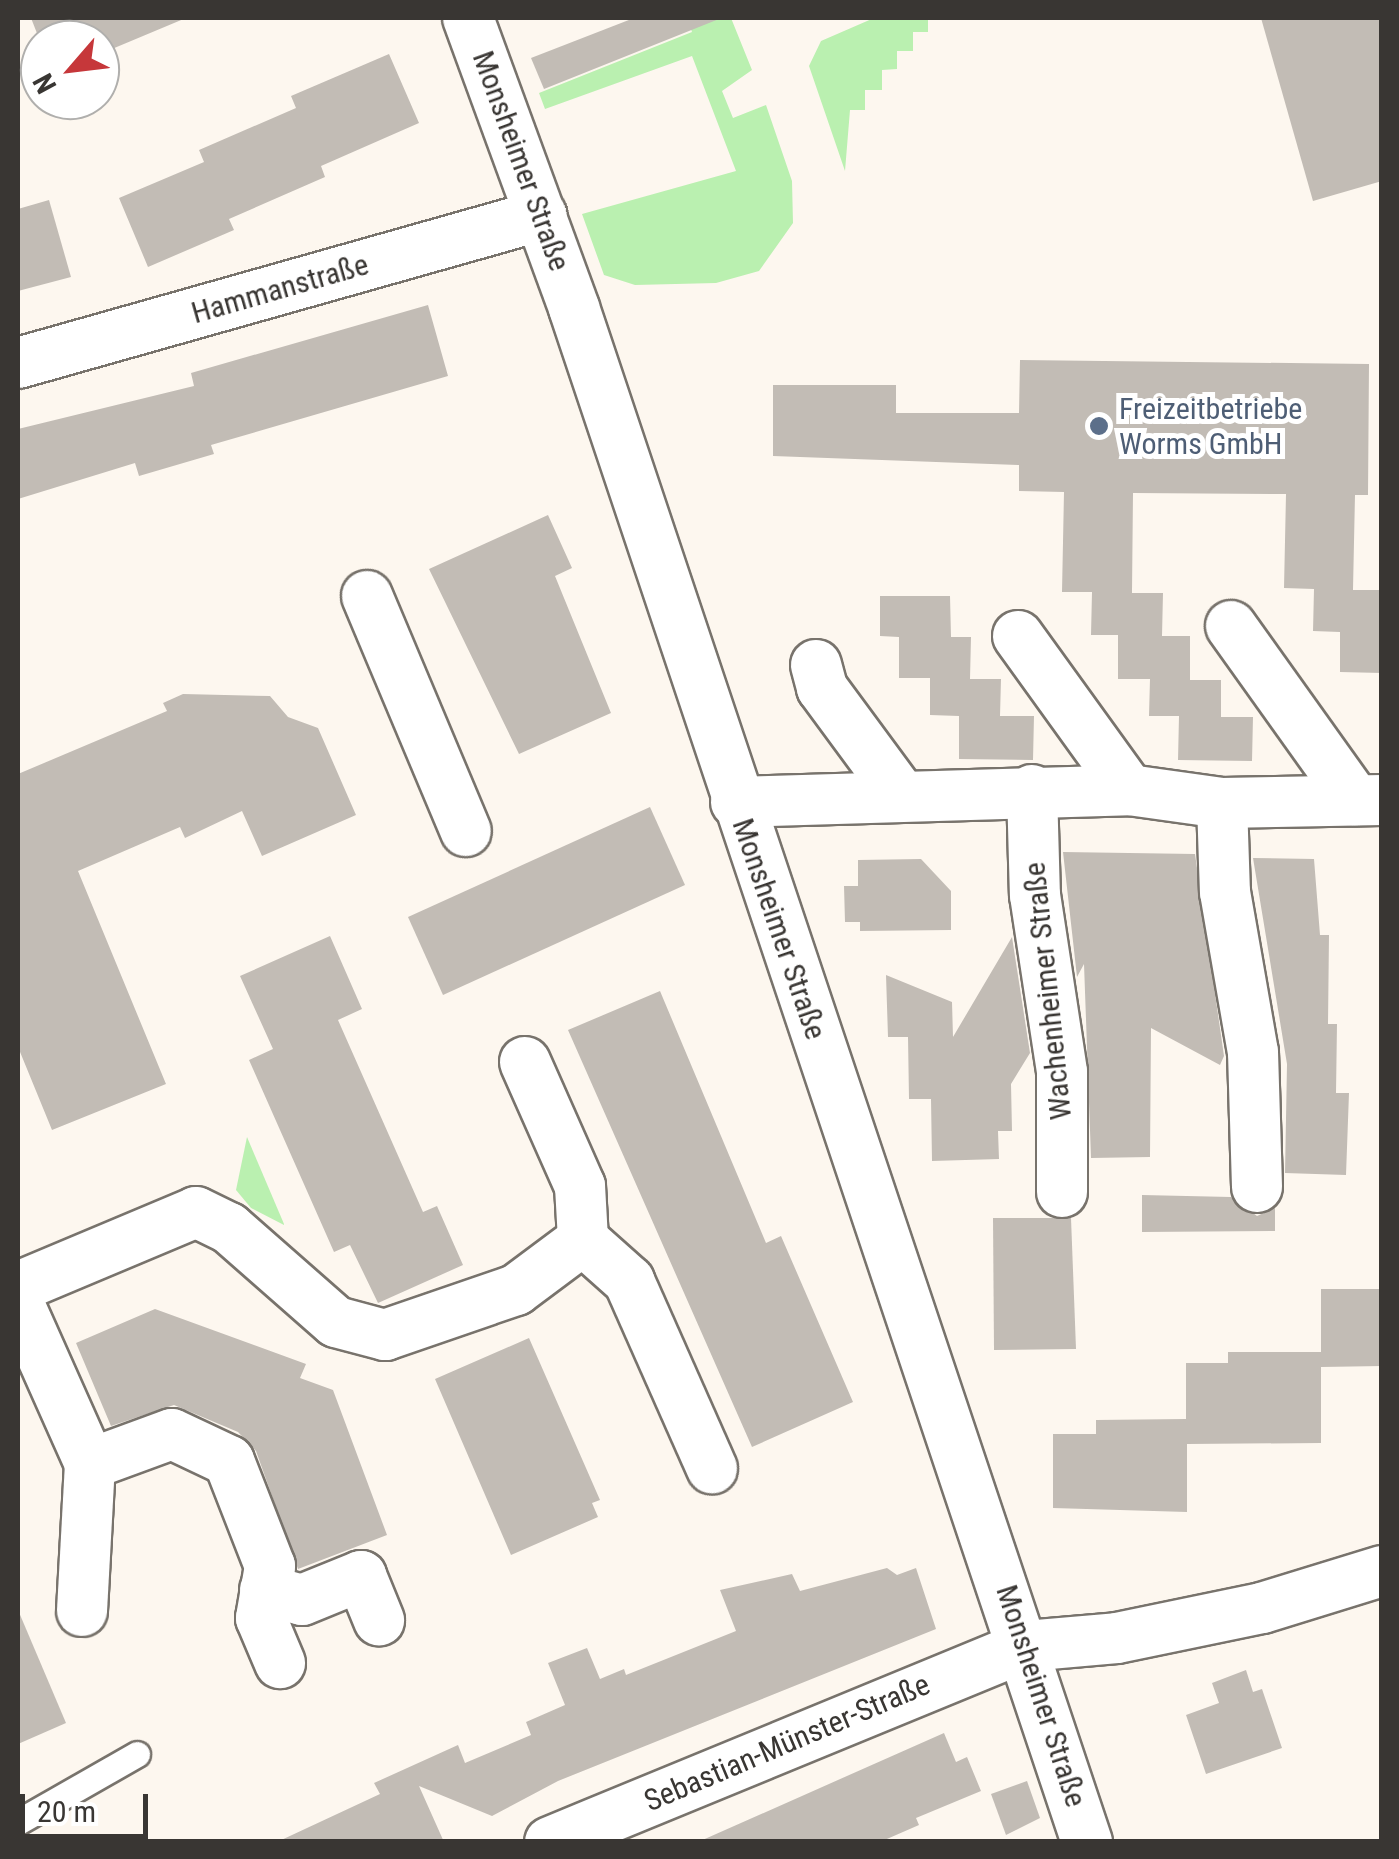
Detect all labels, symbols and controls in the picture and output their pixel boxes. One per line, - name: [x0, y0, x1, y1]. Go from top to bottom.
- north arrow: [20, 20, 120, 120]
- street label: Monsheimer Straße: [465, 46, 577, 276]
- text: N: [26, 68, 63, 99]
- street label: Hammanstraße: [187, 247, 373, 331]
- place label: Freizeitbetriebe Worms GmbH: [1119, 391, 1302, 462]
- marker: Freizeitbetriebe Worms GmbH: [1088, 415, 1110, 437]
- street label: Monsheimer Straße: [724, 814, 834, 1044]
- street label: Wachenheimer Straße: [1017, 860, 1079, 1122]
- street label: Monsheimer Straße: [988, 1581, 1094, 1811]
- street label: Sebastian-Münster-Straße: [639, 1667, 935, 1819]
- scale bar: [25, 1774, 152, 1836]
- text: 20 m: [37, 1794, 96, 1829]

